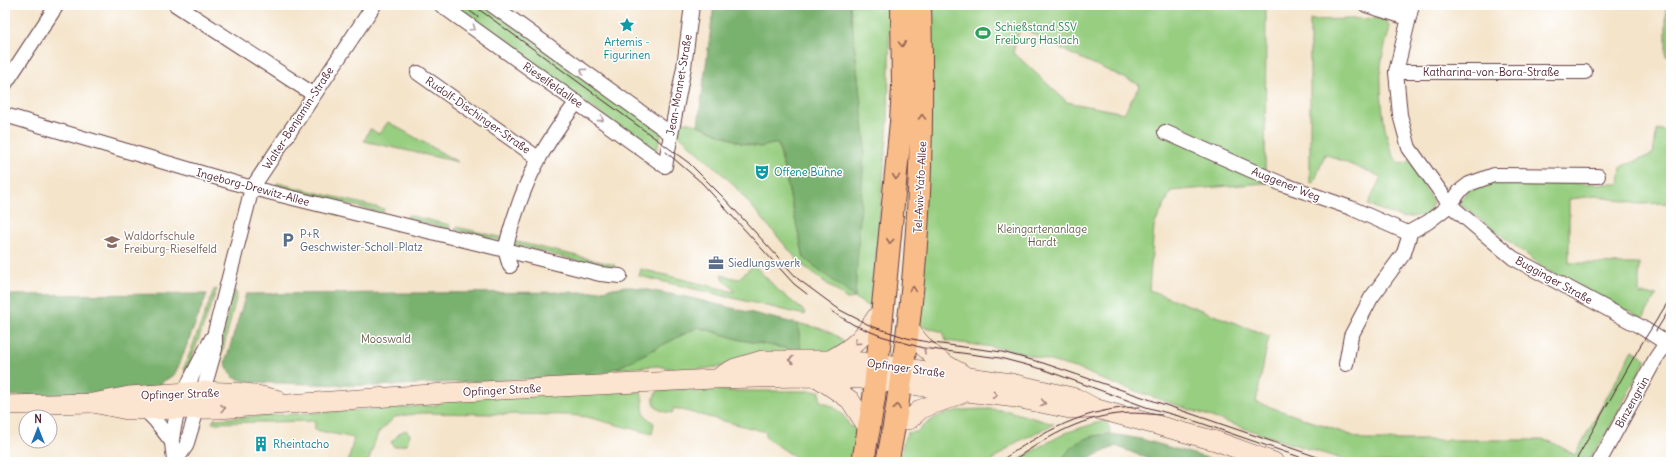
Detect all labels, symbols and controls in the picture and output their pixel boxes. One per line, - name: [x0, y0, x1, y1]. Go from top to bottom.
- place icon: Artemis - Figurinen: [618, 16, 636, 34]
- place label: Schießstand SSV Freiburg Haslach: [995, 20, 1079, 47]
- one-way arrow: [468, 23, 475, 30]
- sports icon: Schießstand SSV Freiburg Haslach: [974, 24, 992, 42]
- street label: Jean-Monnet-Straße: [663, 33, 695, 137]
- place label: Artemis - Figurinen: [604, 35, 650, 62]
- one-way arrow: [898, 41, 906, 47]
- street label: Rieselfeldallee: [520, 59, 586, 111]
- street label: Walter-Benjamin-Straße: [260, 64, 336, 172]
- street label: Katharina-von-Bora-Straße: [1423, 65, 1559, 79]
- one-way arrow: [581, 68, 588, 75]
- street label: Rudolf-Dischinger-Straße: [423, 73, 533, 157]
- one-way arrow: [597, 114, 604, 121]
- one-way arrow: [918, 114, 926, 120]
- street label: Tel-Aviv-Yafo-Allee: [911, 141, 929, 233]
- theatre icon: Offene Bühne: [753, 163, 771, 181]
- street label: Auggener Weg: [1250, 164, 1322, 204]
- street label: Ingeborg-Drewitz-Allee: [195, 165, 311, 209]
- place label: Offene Bühne: [774, 165, 843, 179]
- one-way arrow: [891, 174, 900, 180]
- park label: Kleingartenanlage Hardt: [997, 222, 1087, 249]
- place label: P+R Geschwister-Scholl-Platz: [300, 227, 423, 254]
- place label: Waldorfschule Freiburg-Rieselfeld: [124, 229, 217, 256]
- parking icon: P+R Geschwister-Scholl-Platz: [279, 231, 297, 249]
- school or university icon: Waldorfschule Freiburg-Rieselfeld: [103, 233, 121, 251]
- one-way arrow: [886, 238, 895, 244]
- street label: Bugginger Straße: [1513, 253, 1595, 307]
- office icon: Siedlungswerk: [707, 254, 725, 272]
- place label: Siedlungswerk: [728, 256, 800, 270]
- one-way arrow: [908, 286, 917, 292]
- park label: Mooswald: [361, 332, 412, 346]
- one-way arrow: [855, 337, 862, 344]
- one-way arrow: [923, 347, 930, 354]
- one-way arrow: [788, 356, 794, 364]
- street label: Opfinger Straße: [866, 356, 946, 380]
- street label: Binzengrün: [1612, 374, 1652, 430]
- street label: Opfinger Straße: [462, 381, 542, 399]
- street label: Opfinger Straße: [141, 386, 220, 402]
- one-way arrow: [992, 390, 998, 399]
- one-way arrow: [1040, 399, 1046, 407]
- one-way arrow: [220, 404, 226, 413]
- one-way arrow: [892, 404, 901, 410]
- north arrow: [18, 409, 58, 449]
- text: N: [34, 412, 42, 426]
- building icon: Rheintacho: [252, 435, 270, 453]
- place label: Rheintacho: [273, 437, 329, 451]

